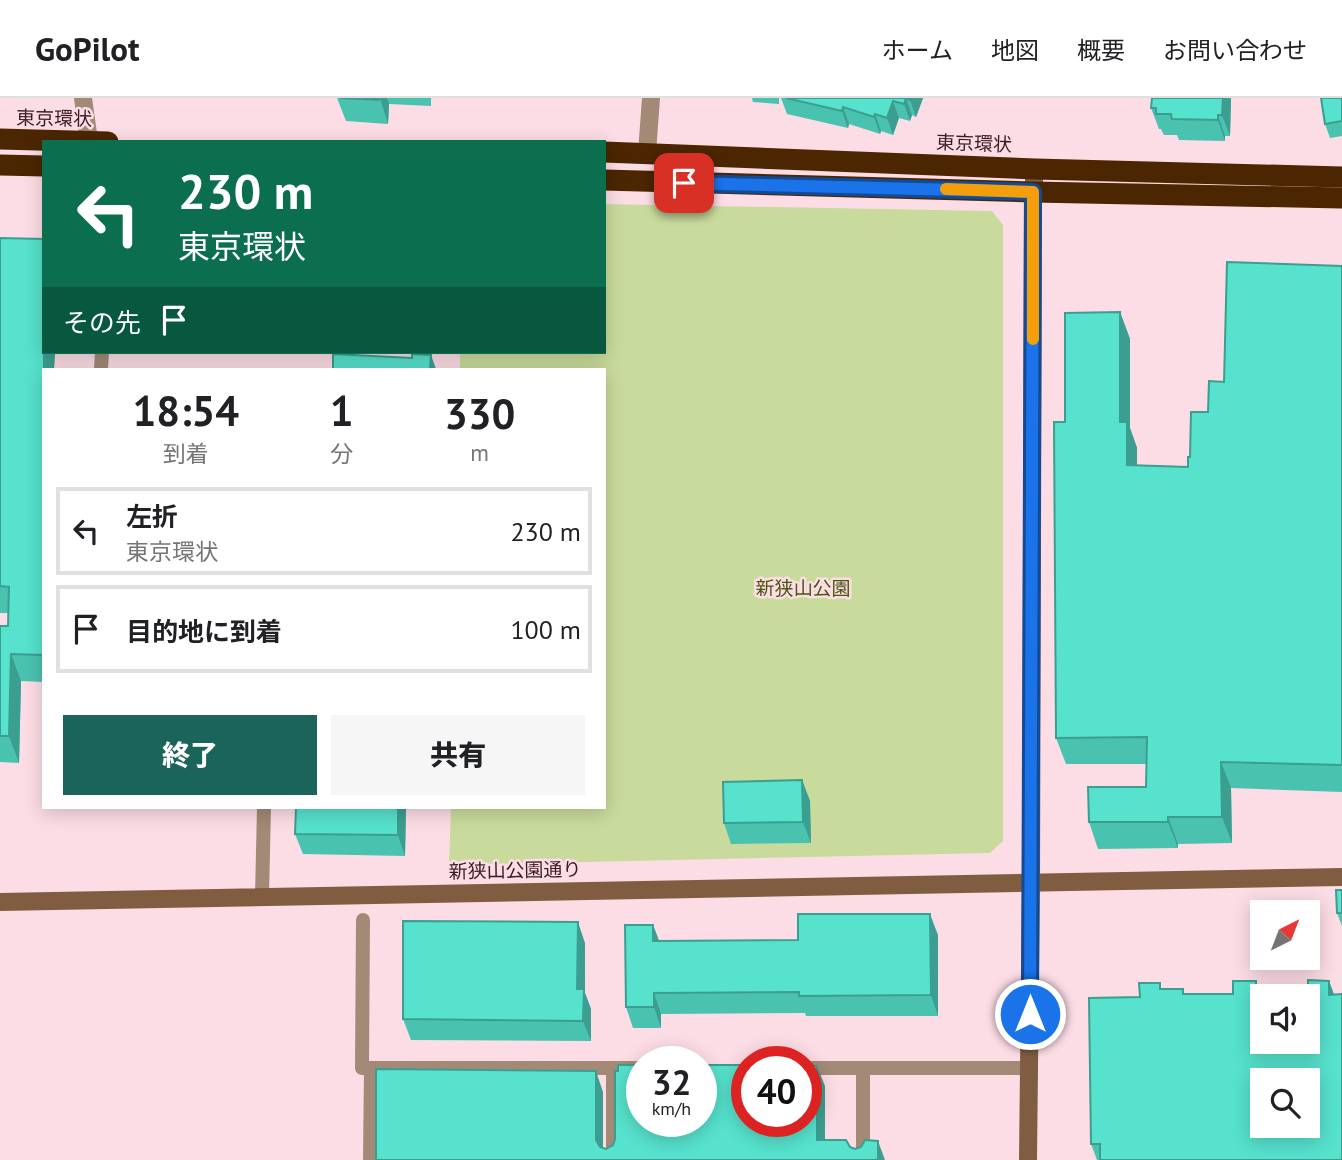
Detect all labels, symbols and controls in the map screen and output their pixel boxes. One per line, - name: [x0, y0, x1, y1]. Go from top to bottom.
- text: GoPilot: [35, 27, 140, 70]
- text: ホーム: [882, 35, 953, 66]
- text: 地図: [991, 35, 1039, 66]
- text: 概要: [1077, 35, 1125, 66]
- text: お問い合わせ: [1163, 35, 1307, 66]
- street label: 東京環状: [16, 105, 92, 131]
- street label: 東京環状: [936, 130, 1012, 156]
- pin: [654, 153, 714, 213]
- text: 230 m: [178, 159, 313, 223]
- icon: arrive: [665, 164, 703, 202]
- icon: left: [63, 168, 154, 259]
- text: 東京環状: [178, 225, 306, 267]
- icon: arrive: [155, 301, 193, 339]
- text: その先: [63, 306, 141, 339]
- text: 18:54: [133, 383, 239, 438]
- text: 1: [330, 383, 353, 438]
- text: 330: [444, 386, 515, 441]
- text: m: [470, 438, 489, 467]
- text: 到着: [163, 439, 209, 468]
- text: 分: [330, 439, 353, 468]
- text: 左折: [126, 500, 178, 533]
- icon: left: [67, 512, 105, 550]
- text: 230 m: [510, 515, 581, 548]
- text: 東京環状: [126, 537, 218, 566]
- park label: 新狭山公園: [755, 576, 851, 600]
- icon: arrive: [67, 610, 105, 648]
- text: 100 m: [510, 613, 581, 646]
- text: 目的地に到着: [126, 615, 282, 648]
- button: 終了: [63, 715, 317, 795]
- button: 共有: [331, 715, 585, 795]
- street label: 新狭山公園通り: [448, 857, 582, 883]
- north arrow: [1250, 900, 1320, 970]
- map controls: [1250, 900, 1320, 1138]
- position arrow: [993, 977, 1067, 1051]
- button: sound: [1250, 984, 1320, 1054]
- speed limit sign: 40: [731, 1046, 822, 1137]
- text: 32: [652, 1059, 691, 1105]
- button: search: [1250, 1068, 1320, 1138]
- text: km/h: [652, 1097, 691, 1120]

